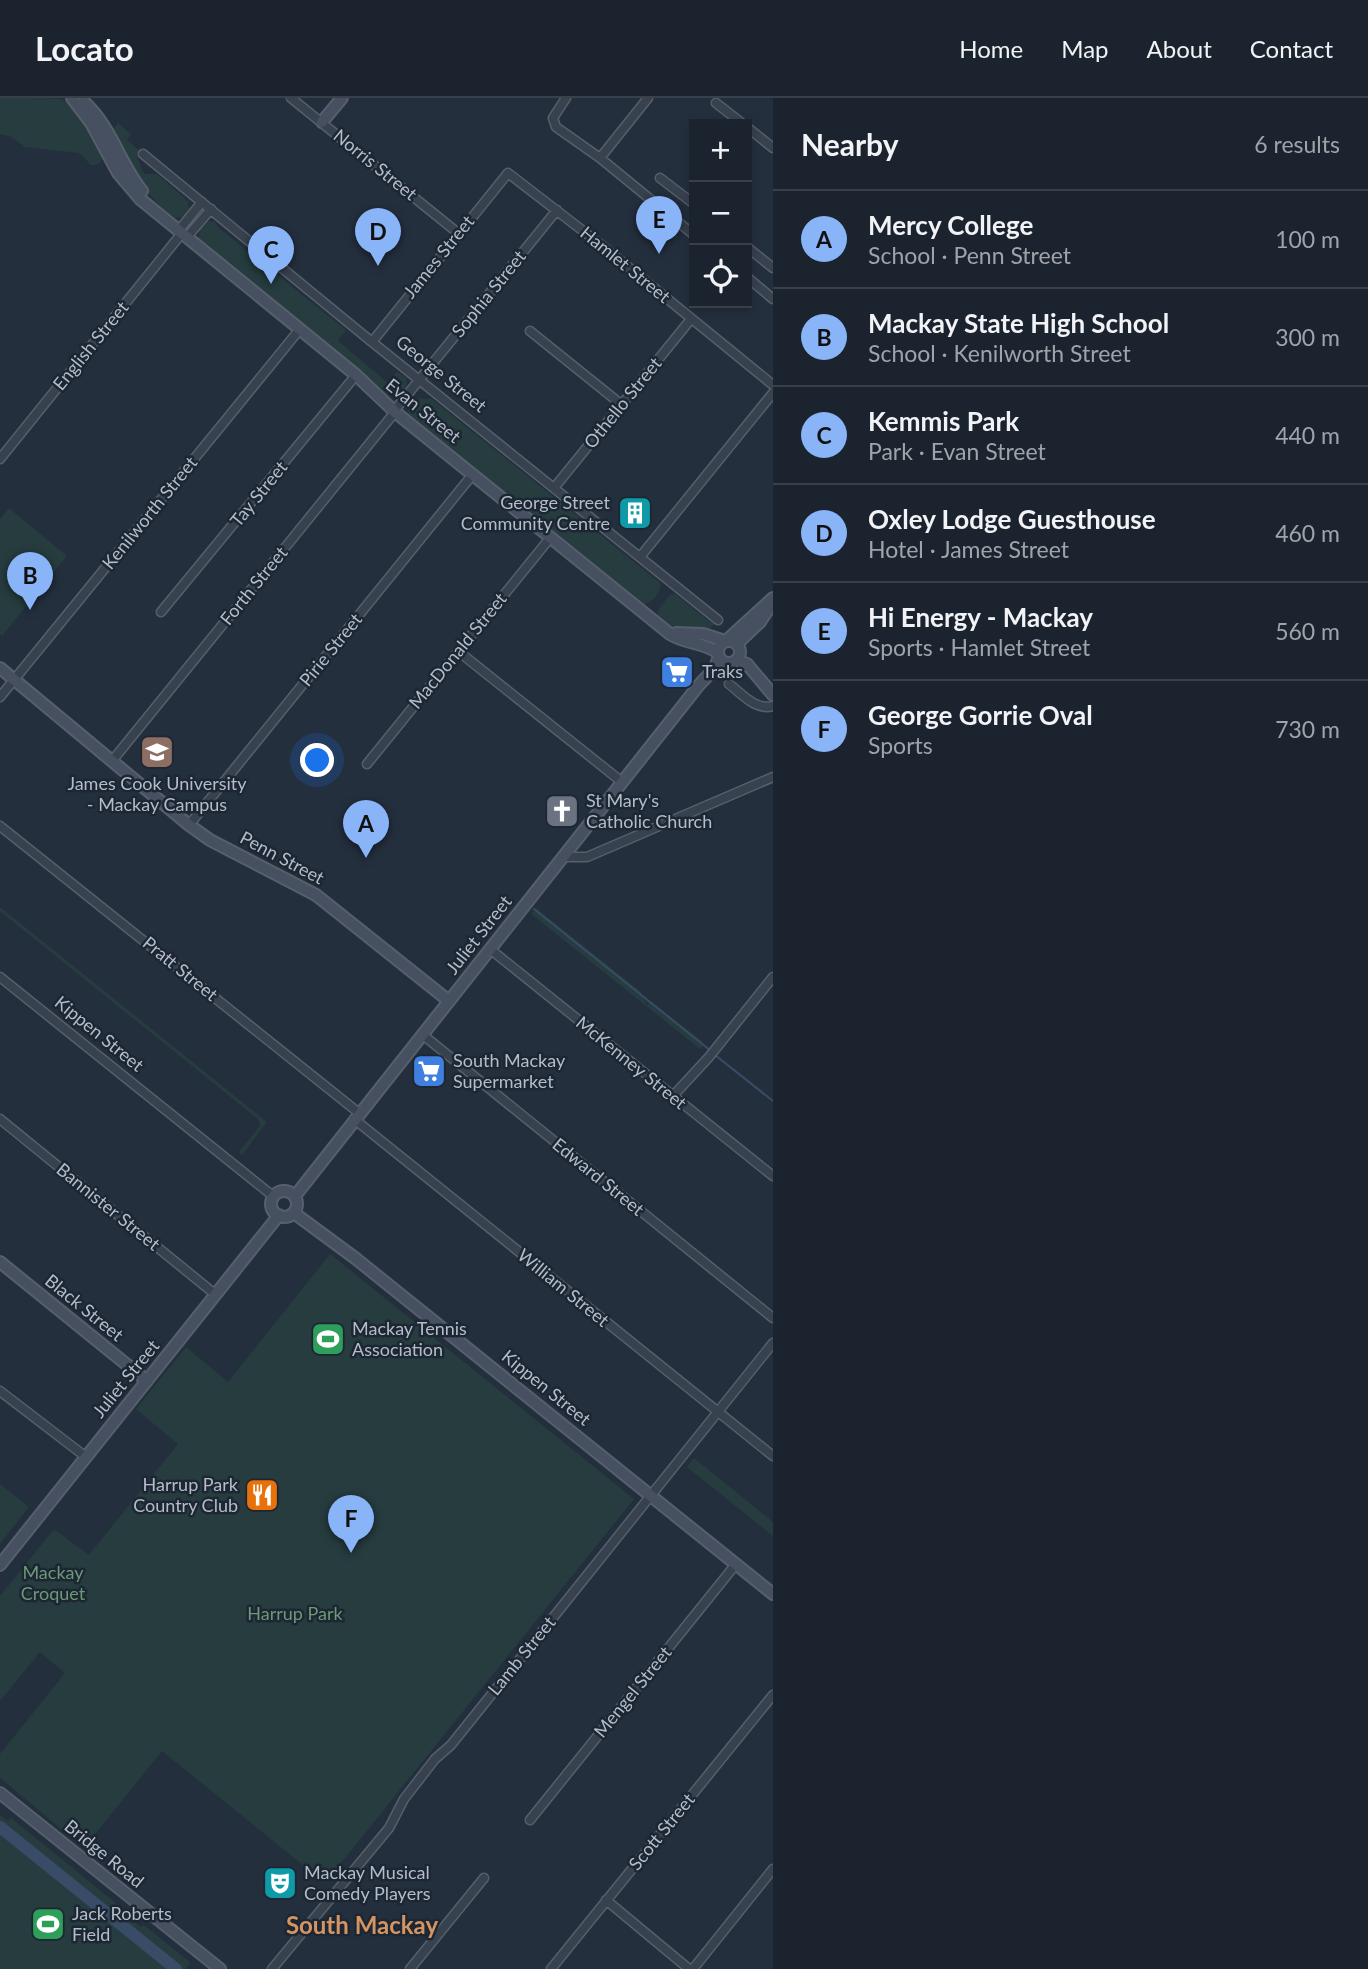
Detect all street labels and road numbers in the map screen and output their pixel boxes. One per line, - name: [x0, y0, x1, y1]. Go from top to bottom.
- street label: Norris Street: [329, 124, 422, 205]
- street label: James Street: [398, 210, 479, 302]
- street label: Hamlet Street: [576, 221, 675, 308]
- street label: Sophia Street: [447, 245, 530, 341]
- street label: English Street: [48, 296, 133, 394]
- street label: George Street: [392, 330, 492, 417]
- street label: Othello Street: [579, 352, 666, 452]
- street label: Evan Street: [382, 373, 466, 447]
- street label: Kenilworth Street: [97, 451, 202, 573]
- street label: Tay Street: [225, 456, 292, 531]
- street label: Forth Street: [215, 541, 292, 629]
- street label: MacDonald Street: [404, 587, 511, 713]
- street label: Pirie Street: [294, 608, 367, 690]
- street label: Penn Street: [237, 826, 329, 889]
- street label: Juliet Street: [441, 890, 516, 978]
- street label: Pratt Street: [139, 931, 223, 1005]
- street label: Kippen Street: [51, 991, 149, 1076]
- street label: McKenney Street: [572, 1011, 692, 1114]
- street label: Edward Street: [548, 1133, 649, 1220]
- street label: Bannister Street: [52, 1158, 165, 1255]
- street label: William Street: [513, 1244, 614, 1331]
- street label: Black Street: [41, 1269, 129, 1346]
- street label: Juliet Street: [87, 1335, 164, 1422]
- street label: Kippen Street: [498, 1345, 596, 1430]
- street label: Lamb Street: [483, 1611, 560, 1699]
- street label: Mengel Street: [589, 1641, 676, 1741]
- street label: Scott Street: [624, 1788, 699, 1874]
- street label: Bridge Road: [61, 1815, 149, 1892]

